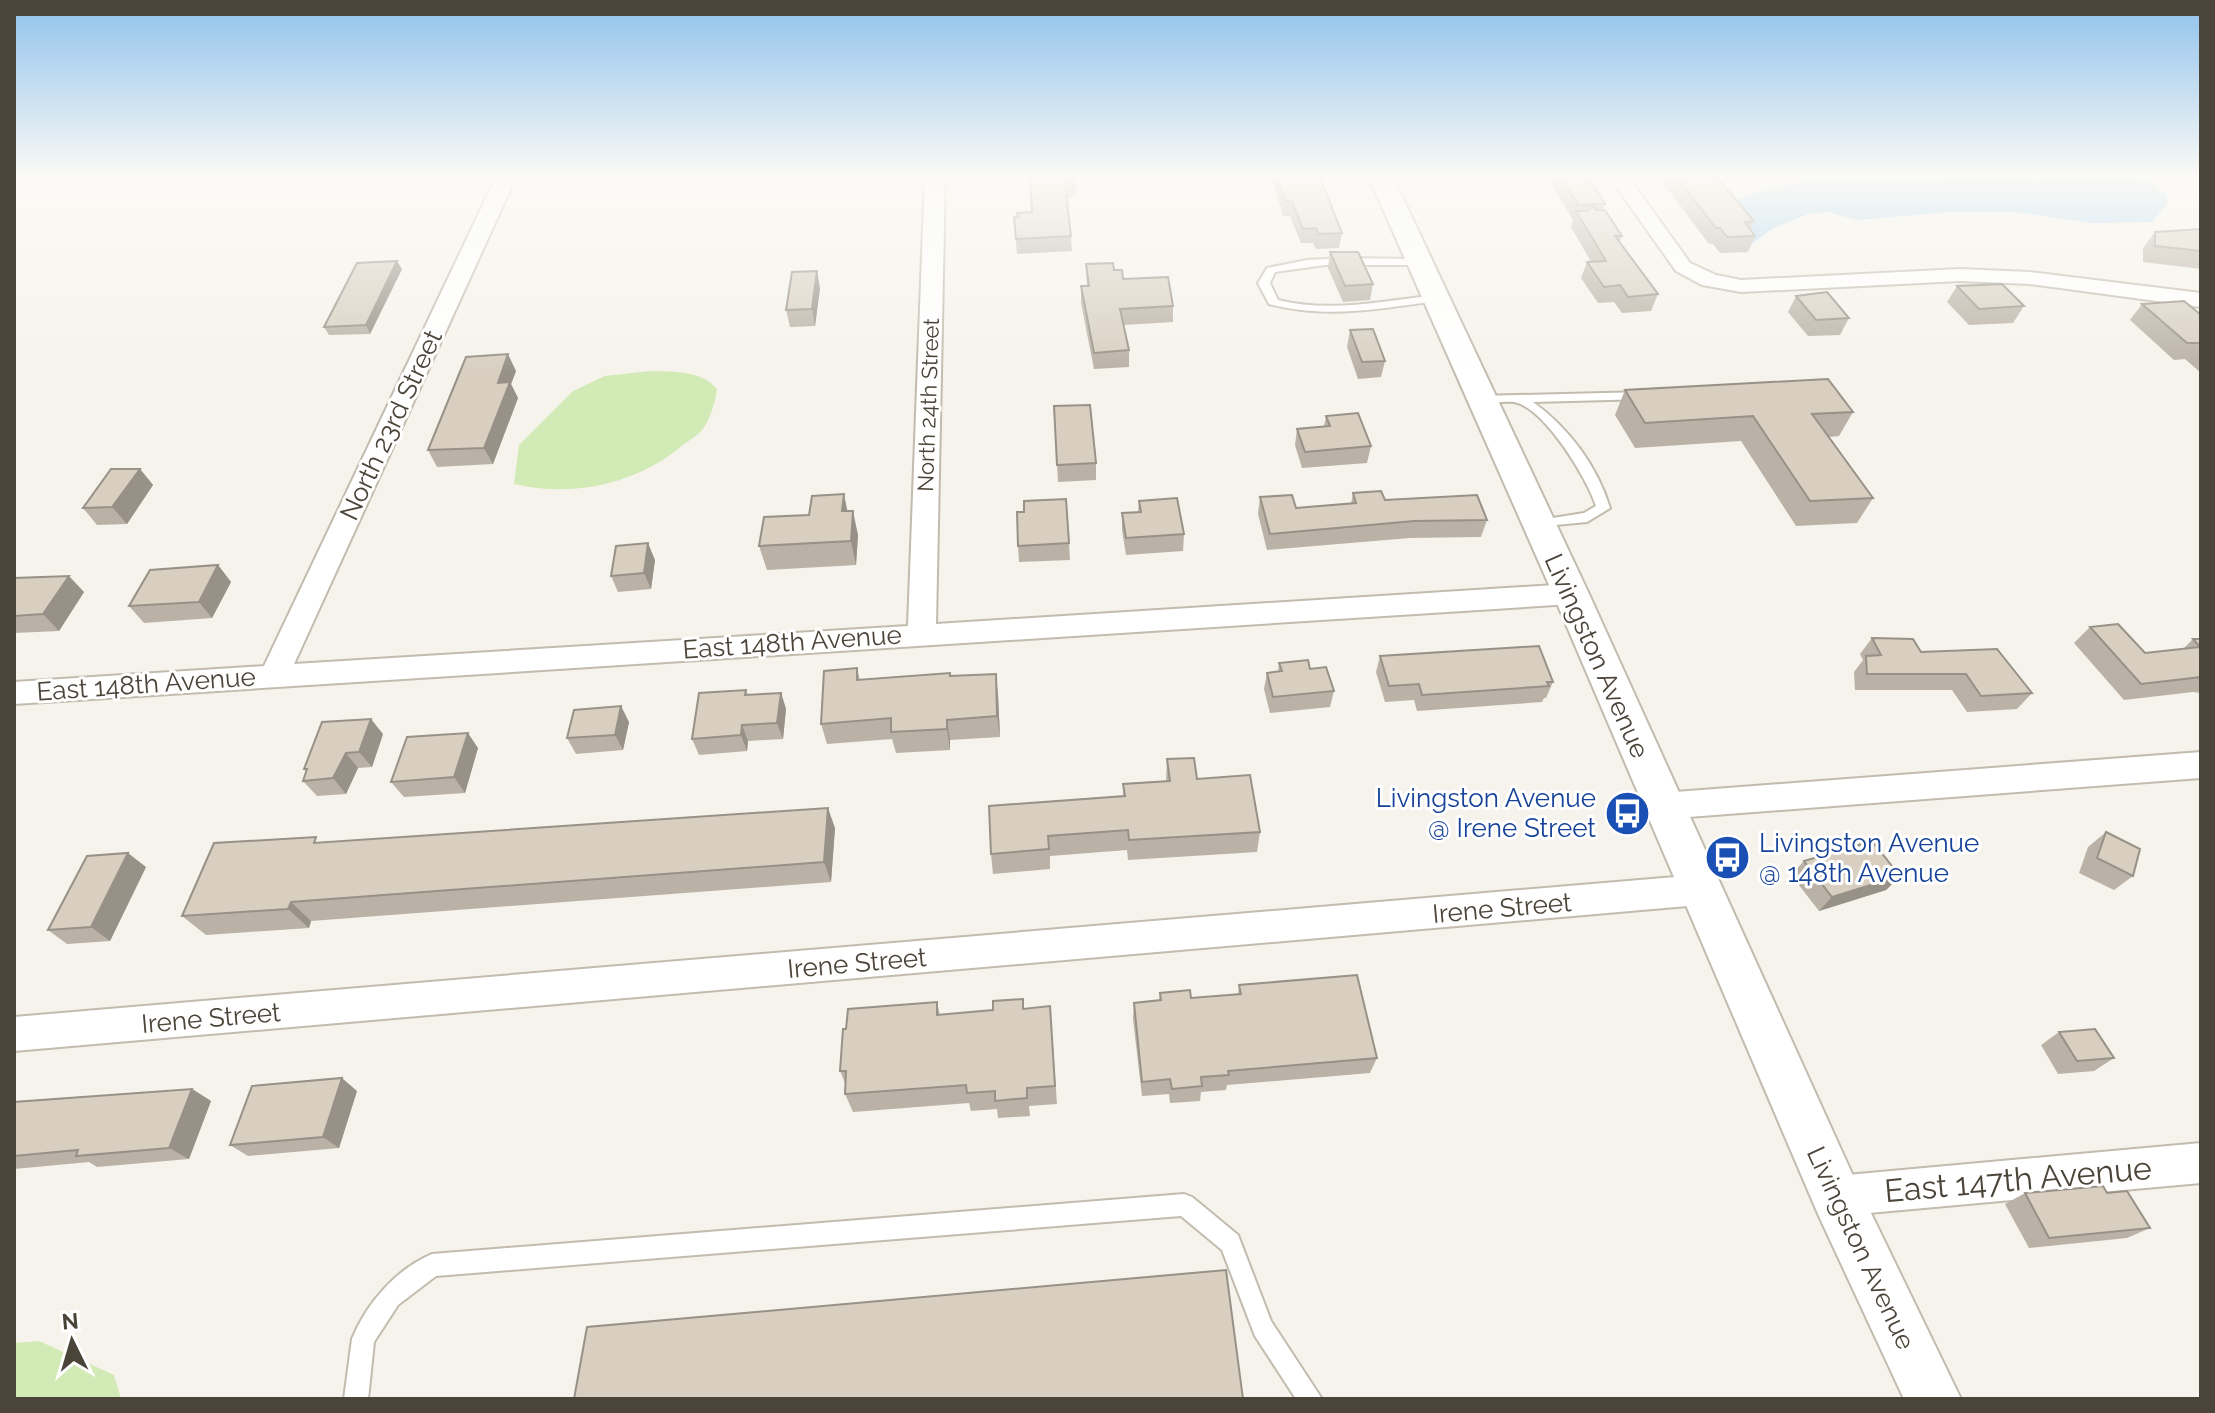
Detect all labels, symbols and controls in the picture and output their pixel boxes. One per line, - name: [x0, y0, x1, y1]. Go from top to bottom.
- street label: North 24th Street: [912, 317, 944, 492]
- street label: North 23rd Street: [334, 325, 448, 525]
- street label: Livingston Avenue: [1538, 549, 1656, 763]
- street label: East 148th Avenue: [681, 619, 903, 665]
- street label: East 148th Avenue: [35, 661, 257, 707]
- place label: Livingston Avenue @ Irene Street: [1376, 783, 1596, 843]
- bus stop icon: Livingston Avenue @ Irene Street: [1603, 789, 1651, 837]
- place label: Livingston Avenue @ 148th Avenue: [1759, 828, 1979, 888]
- bus stop icon: Livingston Avenue @ 148th Avenue: [1704, 834, 1752, 882]
- street label: Irene Street: [1431, 887, 1573, 929]
- street label: Irene Street: [786, 942, 928, 984]
- street label: Irene Street: [140, 997, 282, 1039]
- street label: Livingston Avenue: [1801, 1142, 1921, 1354]
- street label: East 147th Avenue: [1883, 1149, 2153, 1209]
- north arrow: [32, 1301, 112, 1381]
- text: N: [61, 1307, 80, 1335]

